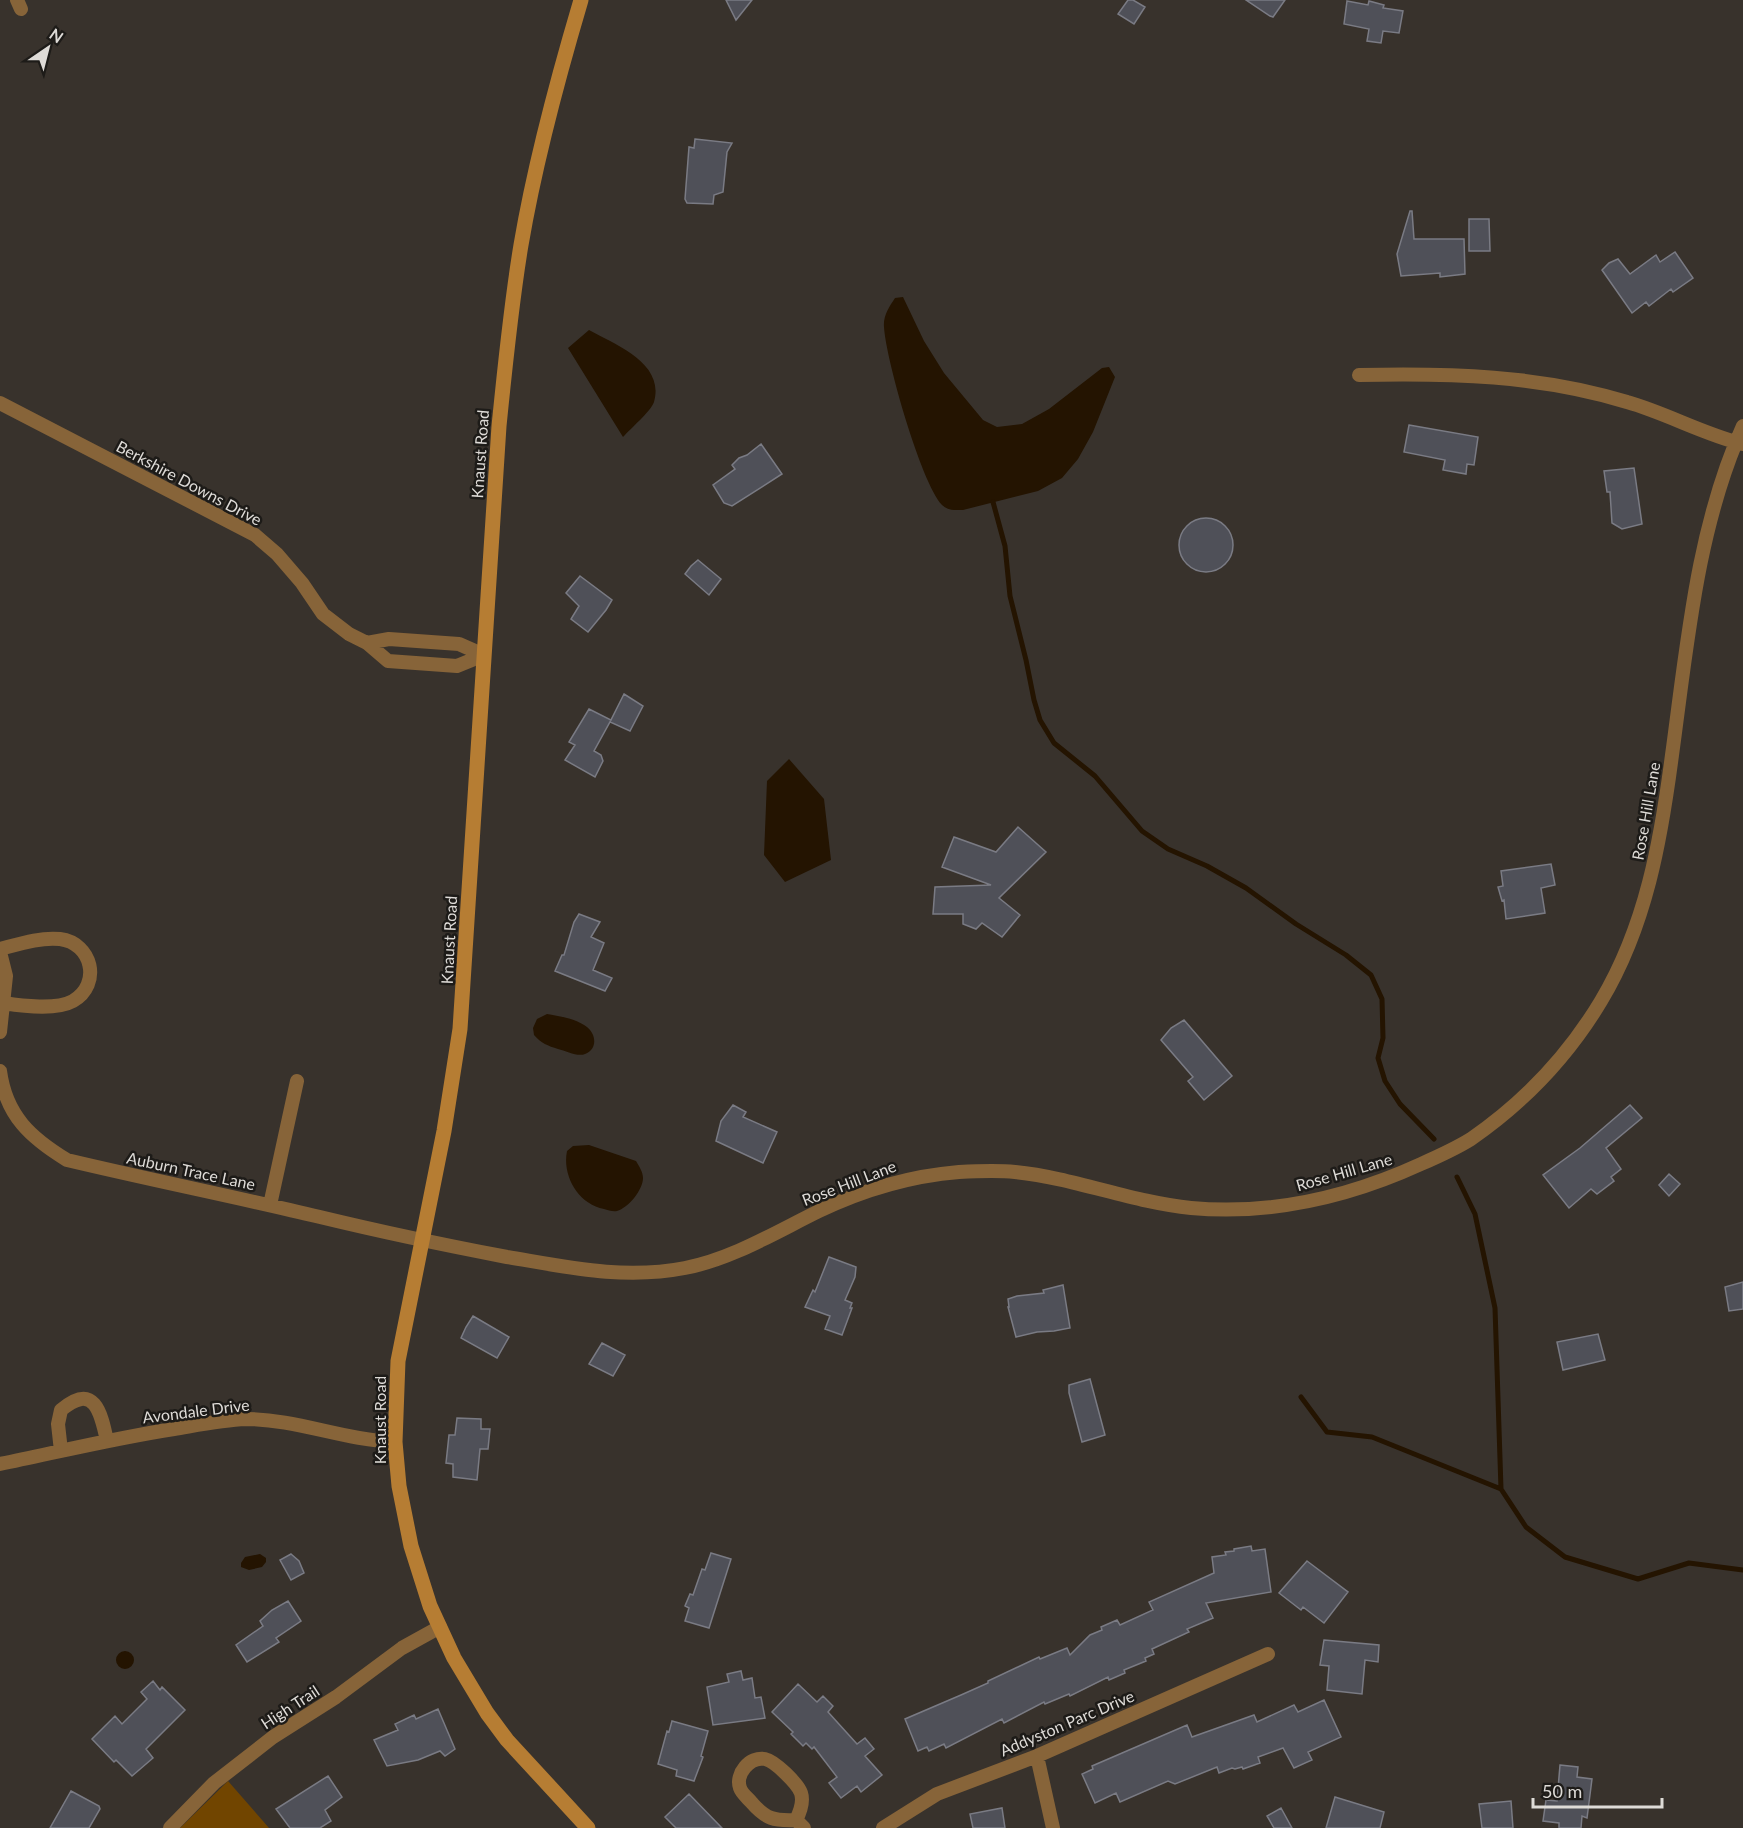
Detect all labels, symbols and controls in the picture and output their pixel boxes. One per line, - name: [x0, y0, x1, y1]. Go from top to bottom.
- north arrow: [18, 18, 78, 78]
- text: N: [46, 24, 67, 47]
- street label: Knaust Road: [467, 409, 492, 499]
- street label: Berkshire Downs Drive: [113, 436, 265, 529]
- street label: Rose Hill Lane: [1628, 760, 1663, 861]
- street label: Knaust Road: [437, 895, 460, 985]
- street label: Auburn Trace Lane: [125, 1148, 257, 1193]
- street label: Rose Hill Lane: [1294, 1149, 1394, 1194]
- street label: Rose Hill Lane: [799, 1156, 899, 1209]
- street label: Knaust Road: [370, 1376, 389, 1464]
- street label: Avondale Drive: [141, 1395, 251, 1426]
- street label: High Trail: [257, 1681, 322, 1732]
- street label: Addyston Parc Drive: [997, 1686, 1137, 1759]
- scale bar: [1533, 1771, 1662, 1809]
- text: 50 m: [1542, 1780, 1582, 1802]

